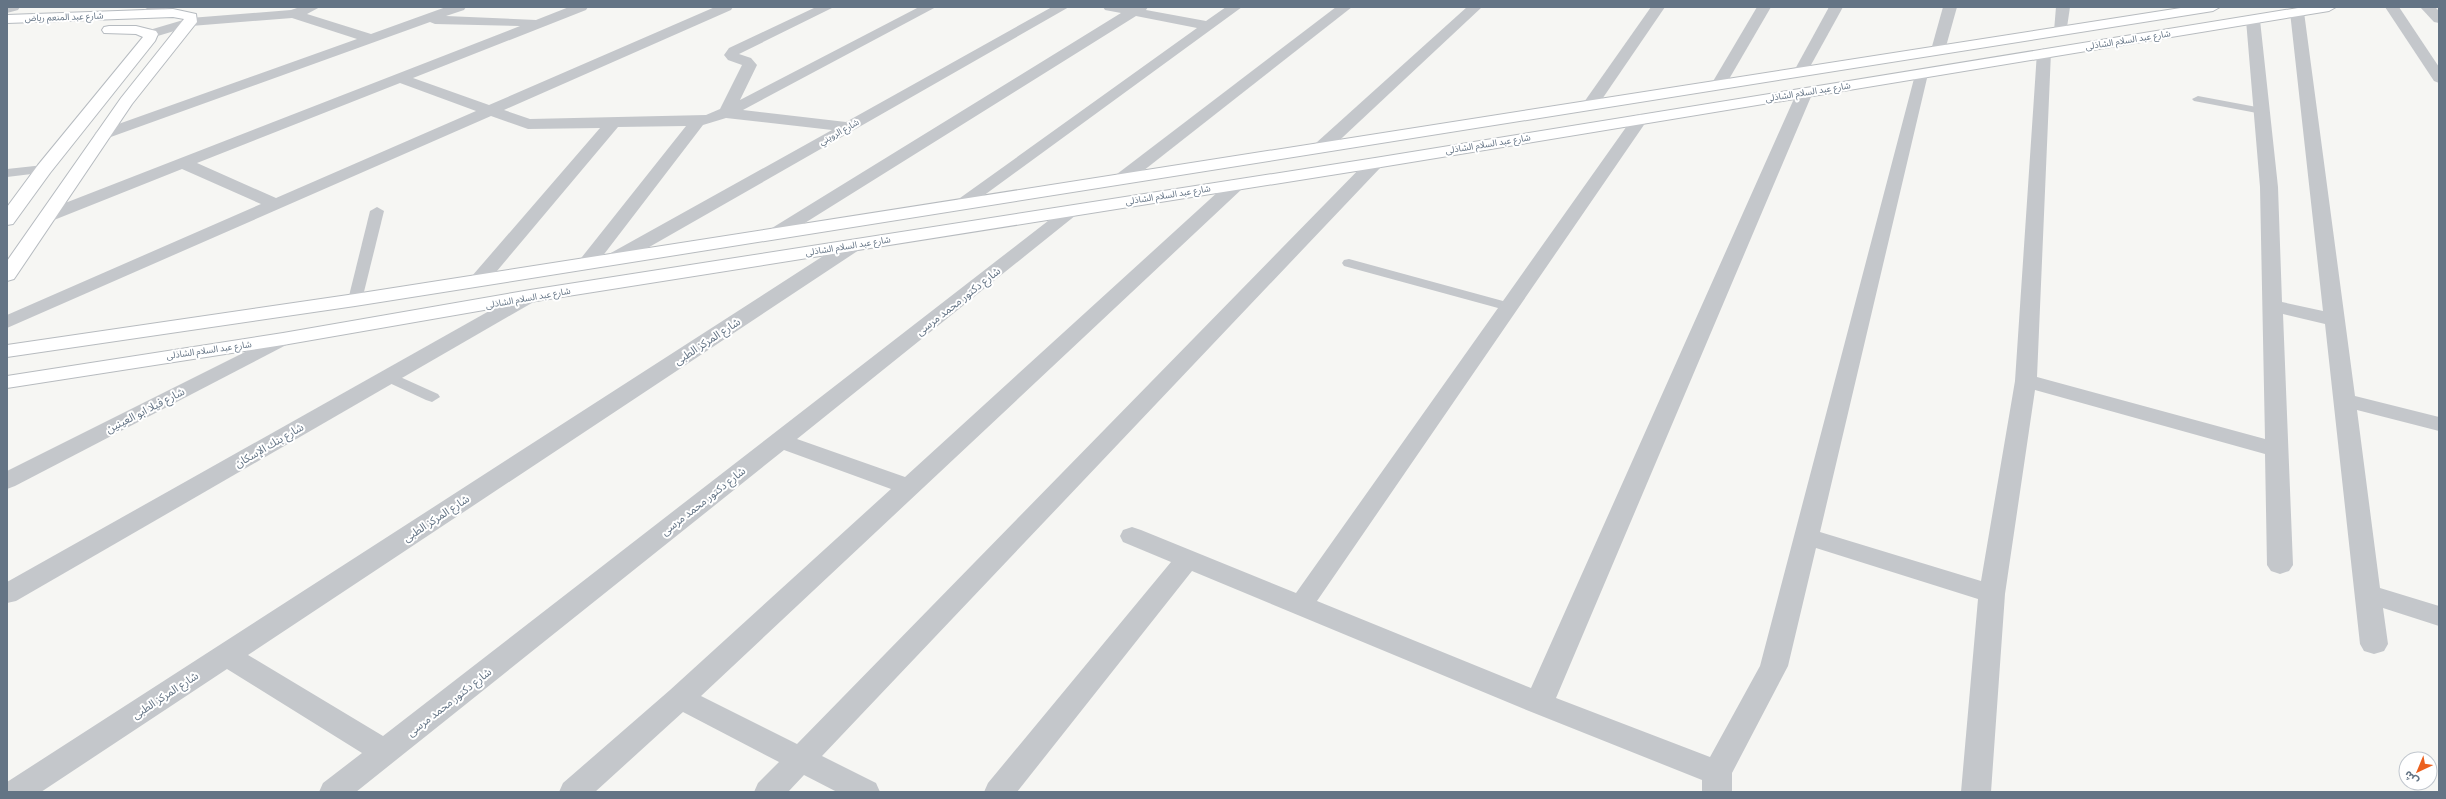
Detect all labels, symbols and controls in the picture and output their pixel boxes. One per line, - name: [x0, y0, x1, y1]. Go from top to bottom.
- street label: شارع عبد المنعم رياض: [24, 11, 104, 25]
- street label: شارع عبد السلام الشاذلى: [2085, 28, 2172, 54]
- street label: شارع عبد السلام الشاذلى: [1765, 80, 1852, 106]
- street label: شارع الرويني: [817, 117, 862, 149]
- street label: شارع عبد السلام الشاذلى: [1445, 132, 1532, 158]
- street label: شارع عبد السلام الشاذلى: [1125, 183, 1212, 209]
- street label: شارع عبد السلام الشاذلى: [805, 234, 892, 260]
- street label: شارع دكتور محمد مرسى: [913, 264, 1004, 339]
- street label: شارع عبد السلام الشاذلى: [485, 286, 572, 312]
- street label: شارع المركز الطبى: [672, 315, 744, 368]
- street label: شارع عبد السلام الشاذلى: [166, 339, 253, 363]
- street label: شارع فيلا ابو العينين: [104, 385, 188, 437]
- street label: شارع بنك الإسكان: [233, 420, 307, 471]
- street label: شارع دكتور محمد مرسى: [658, 464, 749, 539]
- street label: شارع المركز الطبى: [401, 492, 473, 545]
- street label: شارع دكتور محمد مرسى: [404, 665, 495, 740]
- street label: شارع المركز الطبى: [130, 669, 202, 722]
- north arrow: [2398, 751, 2438, 791]
- text: ش: [2401, 768, 2421, 788]

